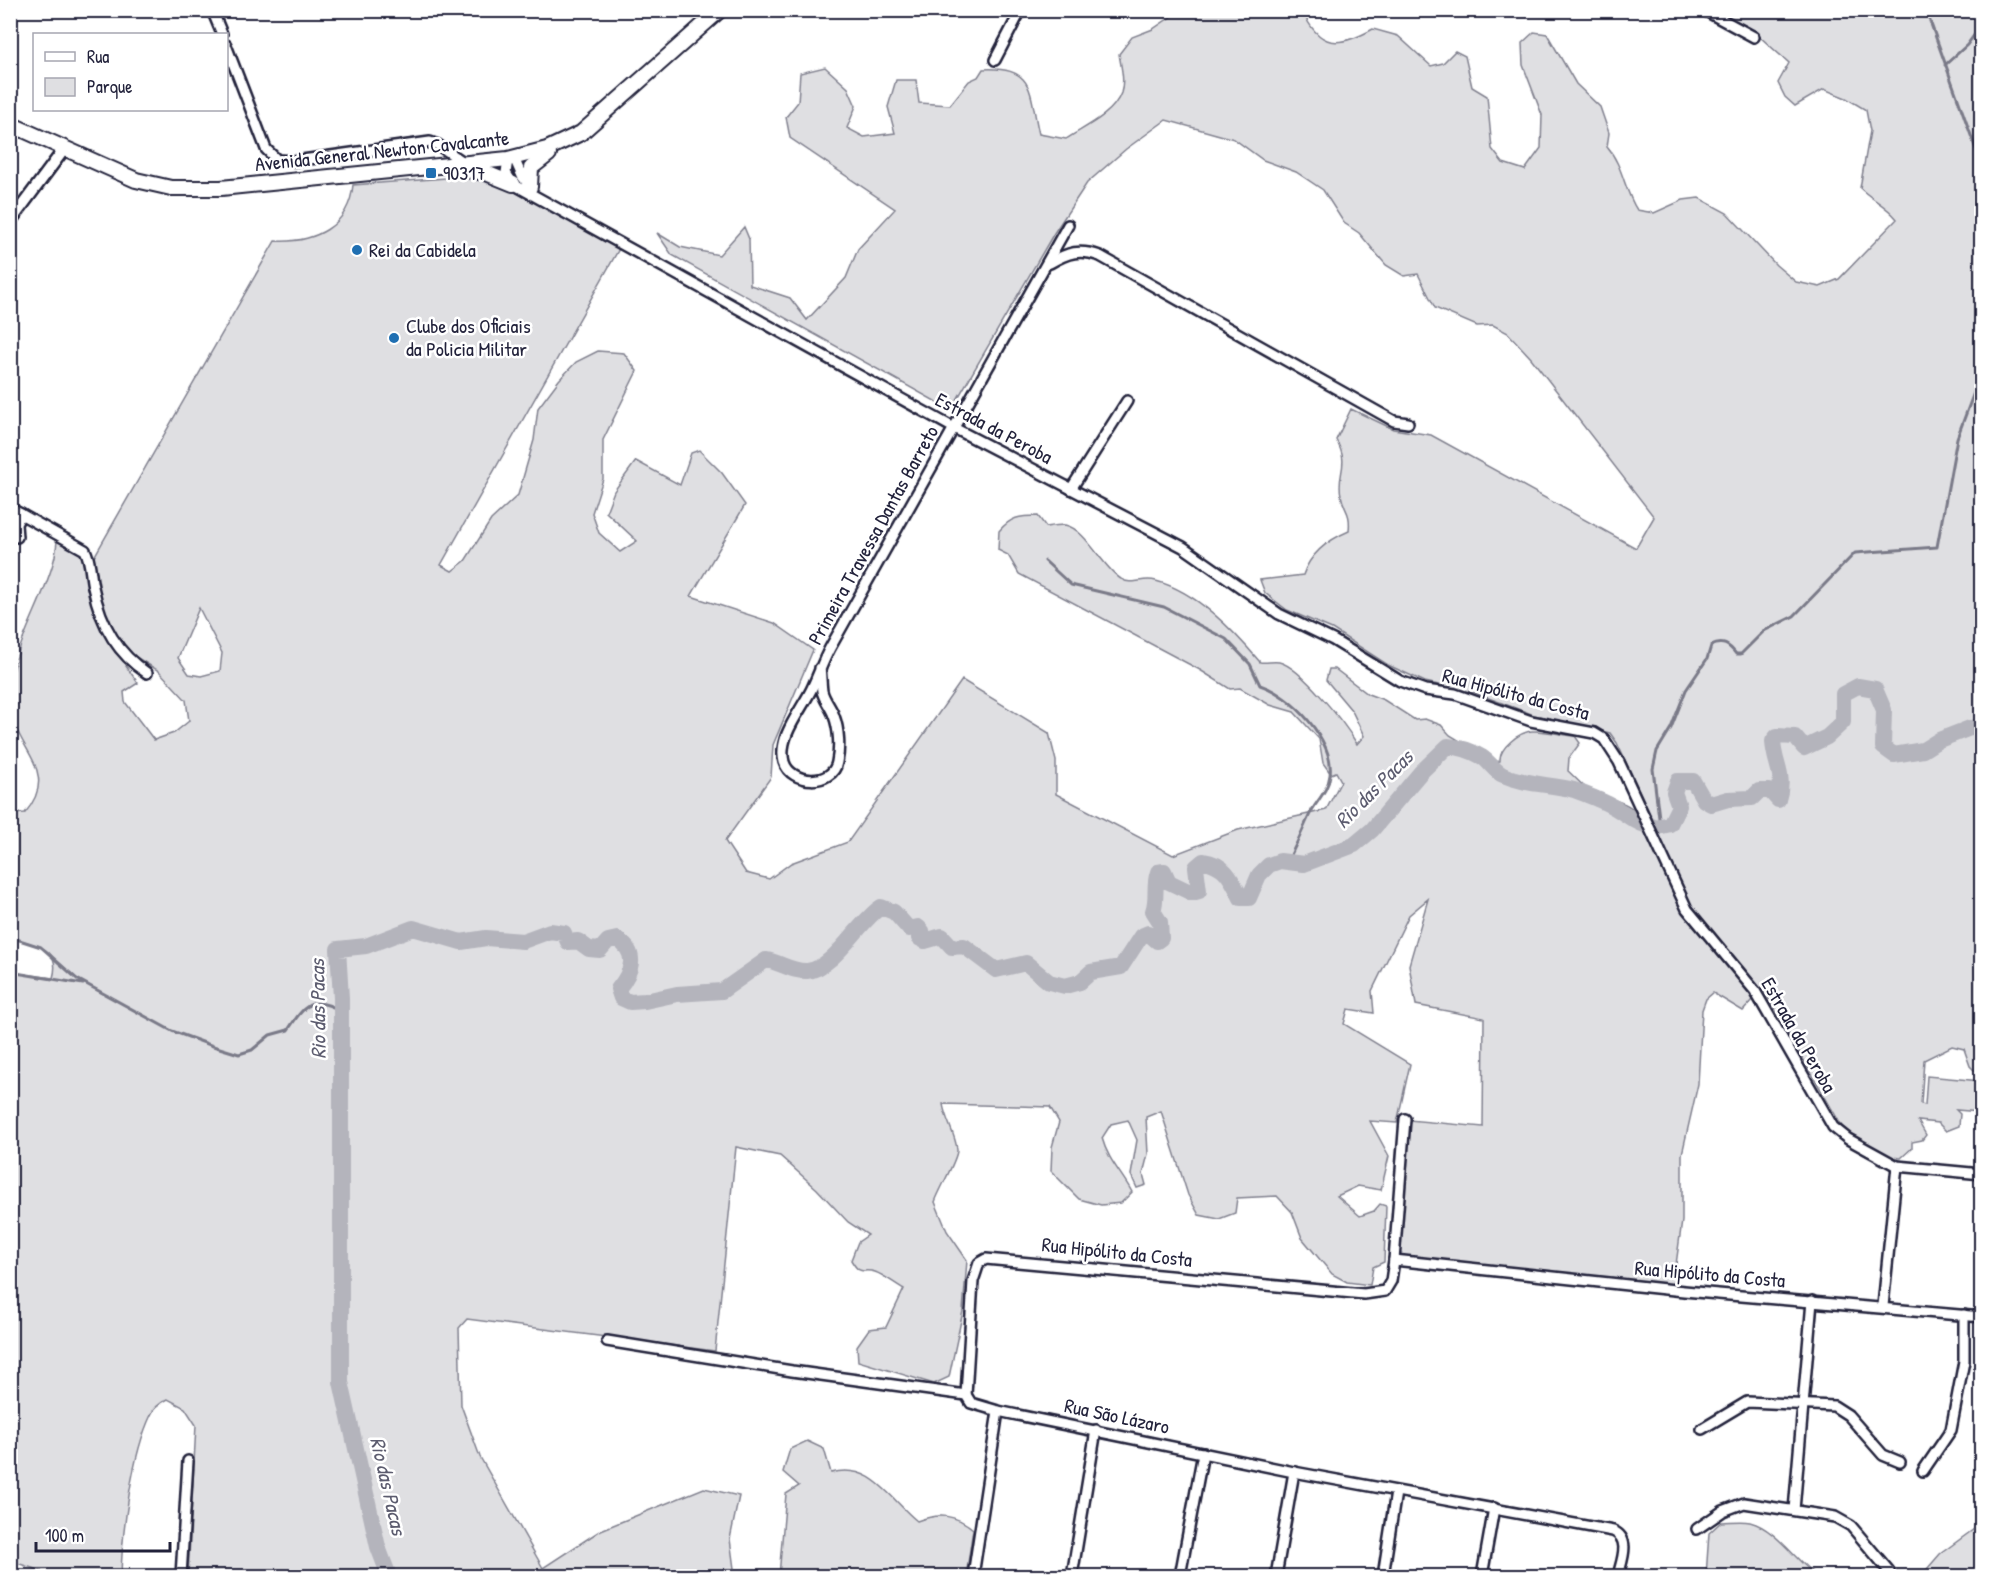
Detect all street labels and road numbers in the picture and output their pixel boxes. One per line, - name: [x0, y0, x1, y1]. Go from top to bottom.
- street label: Avenida General Newton Cavalcante: [254, 124, 510, 177]
- street label: Estrada da Peroba: [931, 385, 1058, 470]
- street label: Primeira Travessa Dantas Barreto: [801, 420, 944, 649]
- street label: Rua Hipólito da Costa: [1440, 661, 1593, 726]
- street label: Estrada da Peroba: [1756, 972, 1843, 1097]
- street label: Rua Hipólito da Costa: [1041, 1230, 1194, 1273]
- street label: Rua Hipólito da Costa: [1634, 1253, 1787, 1294]
- street label: Rua São Lázaro: [1062, 1391, 1172, 1440]

